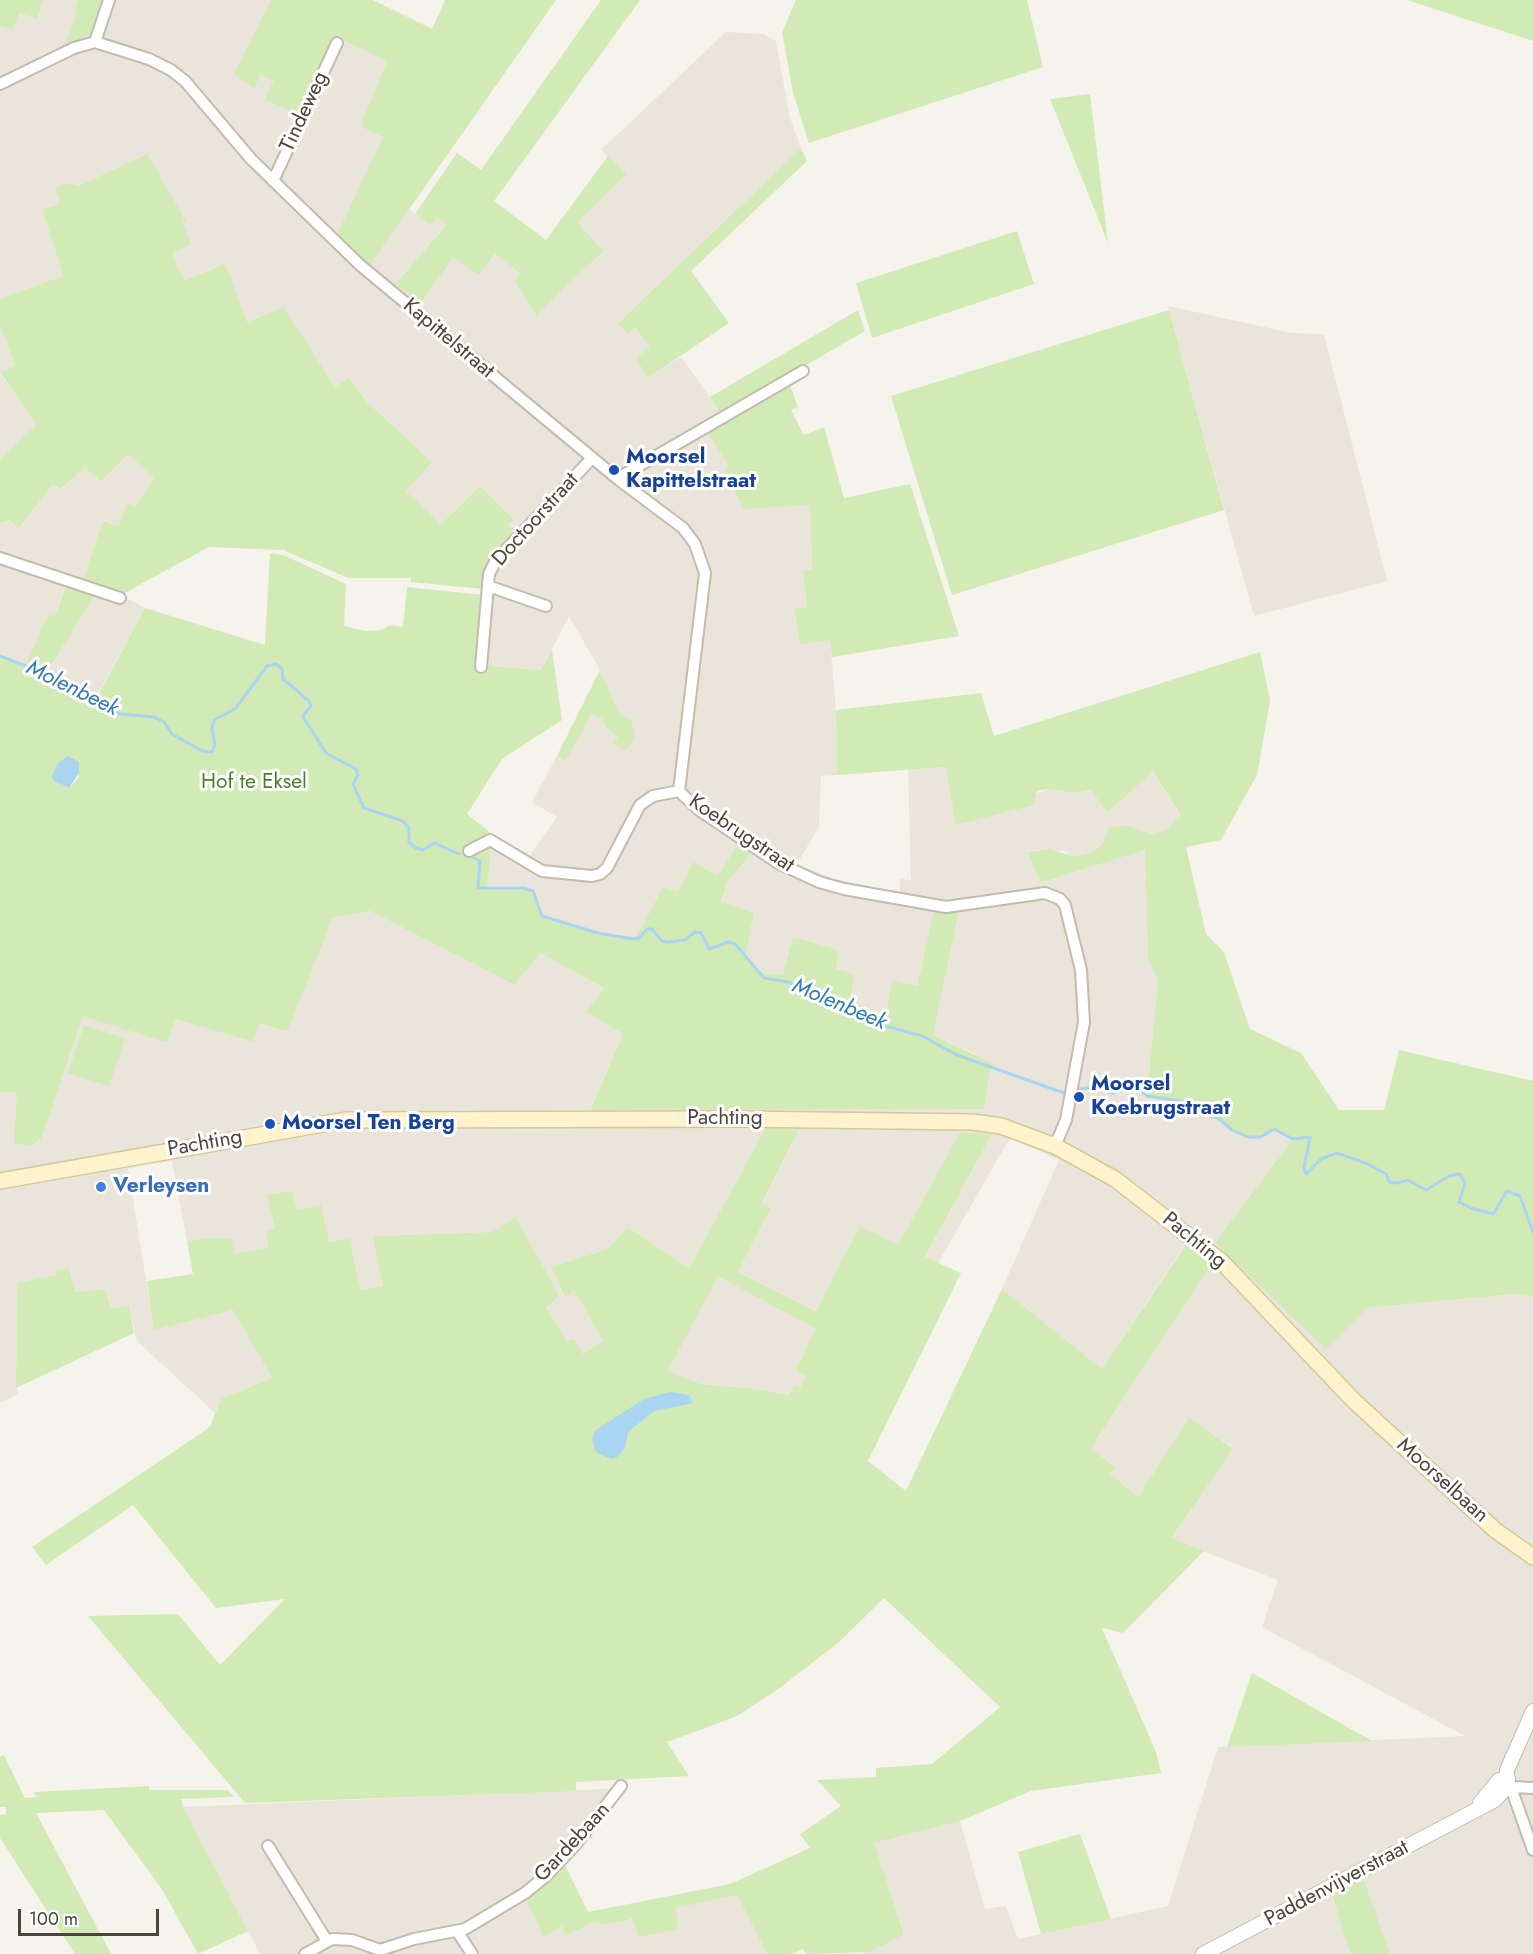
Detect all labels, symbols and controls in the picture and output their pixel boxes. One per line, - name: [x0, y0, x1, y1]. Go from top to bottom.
- street label: Tindeweg: [276, 68, 334, 156]
- street label: Kapittelstraat: [397, 294, 499, 384]
- place label: Moorsel Kapittelstraat: [626, 445, 756, 495]
- marker: Moorsel Kapittelstraat: [607, 463, 621, 477]
- street label: Doctoorstraat: [488, 468, 584, 572]
- water label: Molenbeek: [21, 655, 123, 723]
- park label: Hof te Eksel: [201, 770, 307, 796]
- street label: Koebrugstraat: [684, 790, 798, 878]
- water label: Molenbeek: [788, 973, 890, 1037]
- place label: Moorsel Koebrugstraat: [1091, 1072, 1230, 1122]
- marker: Moorsel Koebrugstraat: [1072, 1090, 1086, 1104]
- street label: Pachting: [687, 1106, 763, 1132]
- place label: Moorsel Ten Berg: [282, 1111, 455, 1137]
- marker: Moorsel Ten Berg: [263, 1117, 277, 1131]
- street label: Pachting: [166, 1125, 244, 1163]
- place label: Verleysen: [113, 1174, 209, 1200]
- marker: Verleysen: [94, 1180, 108, 1194]
- street label: Pachting: [1157, 1207, 1231, 1275]
- street label: Moorselbaan: [1391, 1433, 1493, 1529]
- street label: Gardebaan: [530, 1798, 616, 1888]
- street label: Paddenvijverstraat: [1261, 1835, 1413, 1933]
- scale bar: [21, 1897, 162, 1935]
- text: 100 m: [29, 1906, 78, 1932]

